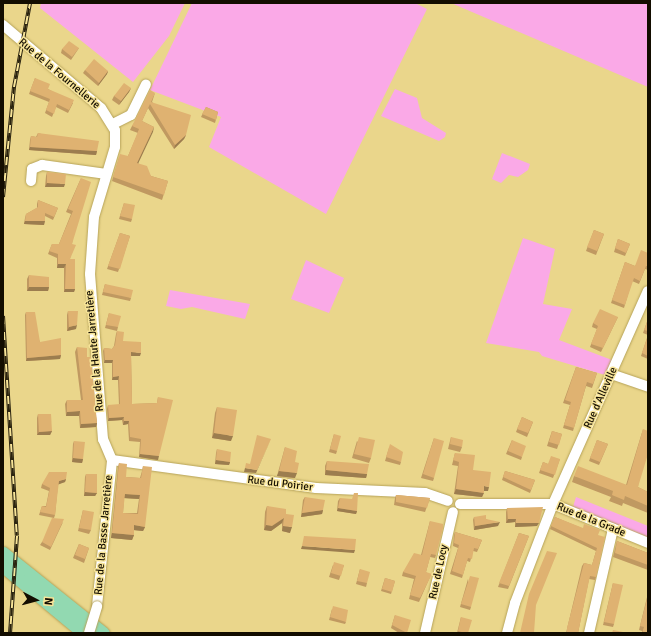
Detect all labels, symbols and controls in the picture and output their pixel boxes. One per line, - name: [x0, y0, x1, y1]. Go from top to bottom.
- street label: Rue de la Fournellerie: [16, 36, 102, 112]
- street label: Rue de la Haute Jarretière: [83, 290, 107, 412]
- street label: Rue d'Alleville: [582, 365, 620, 431]
- street label: Rue du Poirier: [246, 473, 314, 495]
- street label: Rue de la Basse Jarretière: [92, 474, 116, 596]
- street label: Rue de la Grade: [555, 500, 627, 540]
- street label: Rue de Locy: [427, 543, 451, 601]
- north arrow: [16, 580, 56, 620]
- text: N: [42, 597, 55, 606]

